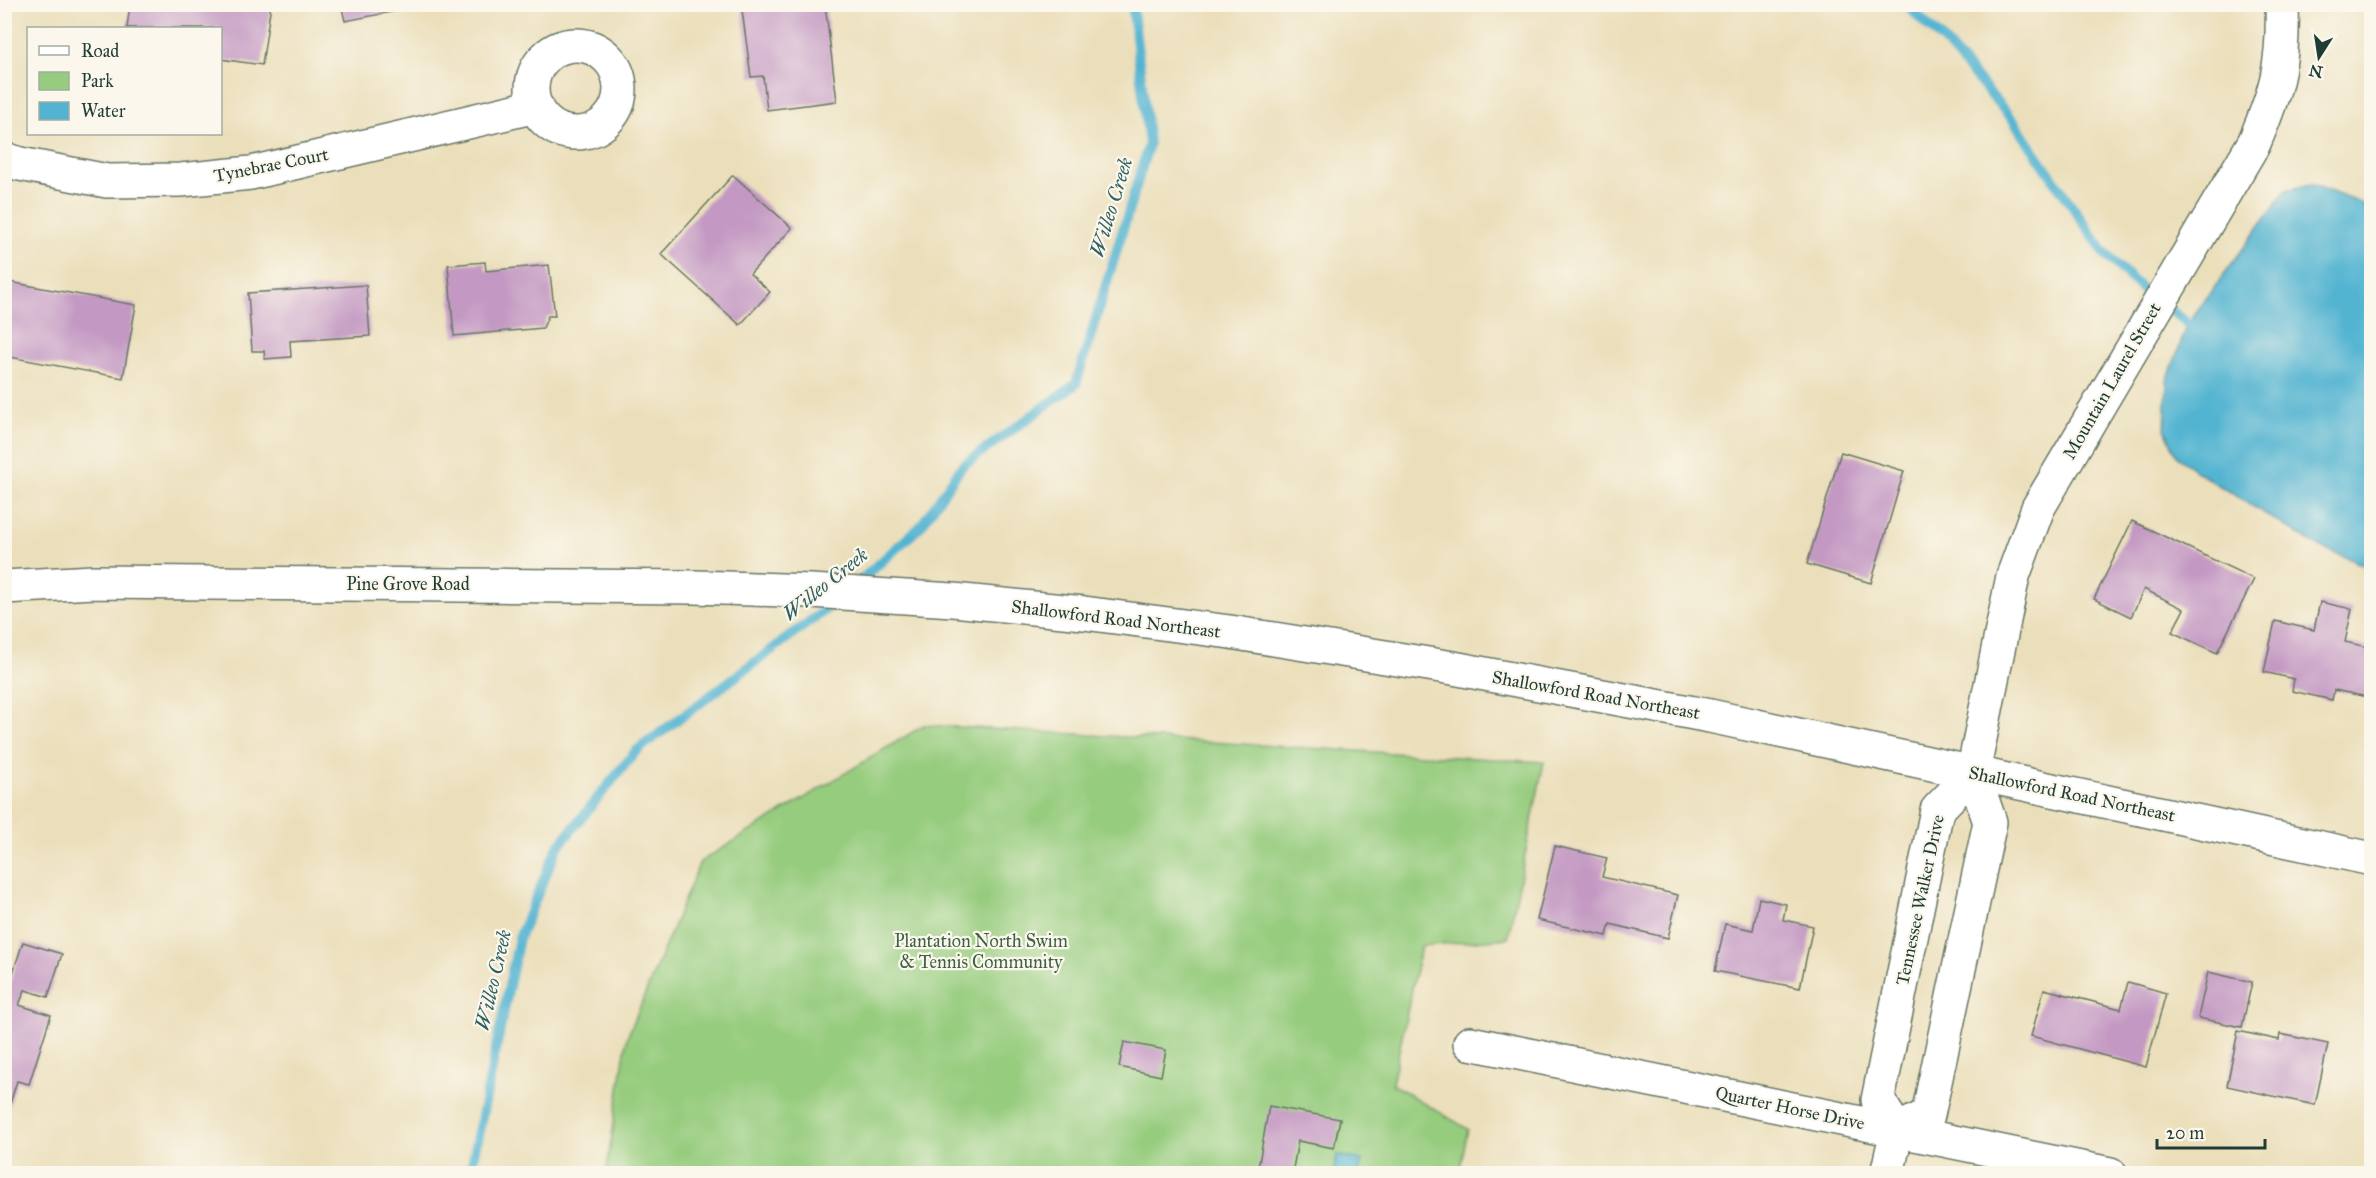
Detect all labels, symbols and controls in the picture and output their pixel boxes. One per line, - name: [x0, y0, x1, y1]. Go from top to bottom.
- legend: [27, 27, 222, 135]
- north arrow: [2289, 27, 2349, 87]
- text: Road: [81, 40, 119, 62]
- text: N: [2307, 60, 2325, 82]
- text: Park: [81, 70, 114, 92]
- text: Water: [81, 100, 126, 122]
- street label: Tynebrae Court: [212, 143, 331, 187]
- water label: Willeo Creek: [1085, 154, 1138, 260]
- street label: Mountain Laurel Street: [2058, 298, 2166, 463]
- water label: Willeo Creek: [778, 542, 873, 626]
- street label: Pine Grove Road: [346, 573, 470, 595]
- street label: Shallowford Road Northeast: [1010, 595, 1222, 643]
- street label: Shallowford Road Northeast: [1490, 666, 1702, 724]
- street label: Shallowford Road Northeast: [1967, 761, 2178, 827]
- street label: Tennessee Walker Drive: [1891, 813, 1949, 987]
- water label: Willeo Creek: [470, 927, 516, 1033]
- park label: Plantation North Swim & Tennis Community: [894, 930, 1068, 973]
- street label: Quarter Horse Drive: [1713, 1081, 1867, 1135]
- scale bar: [2157, 1112, 2265, 1150]
- text: 20 m: [2166, 1122, 2204, 1144]

